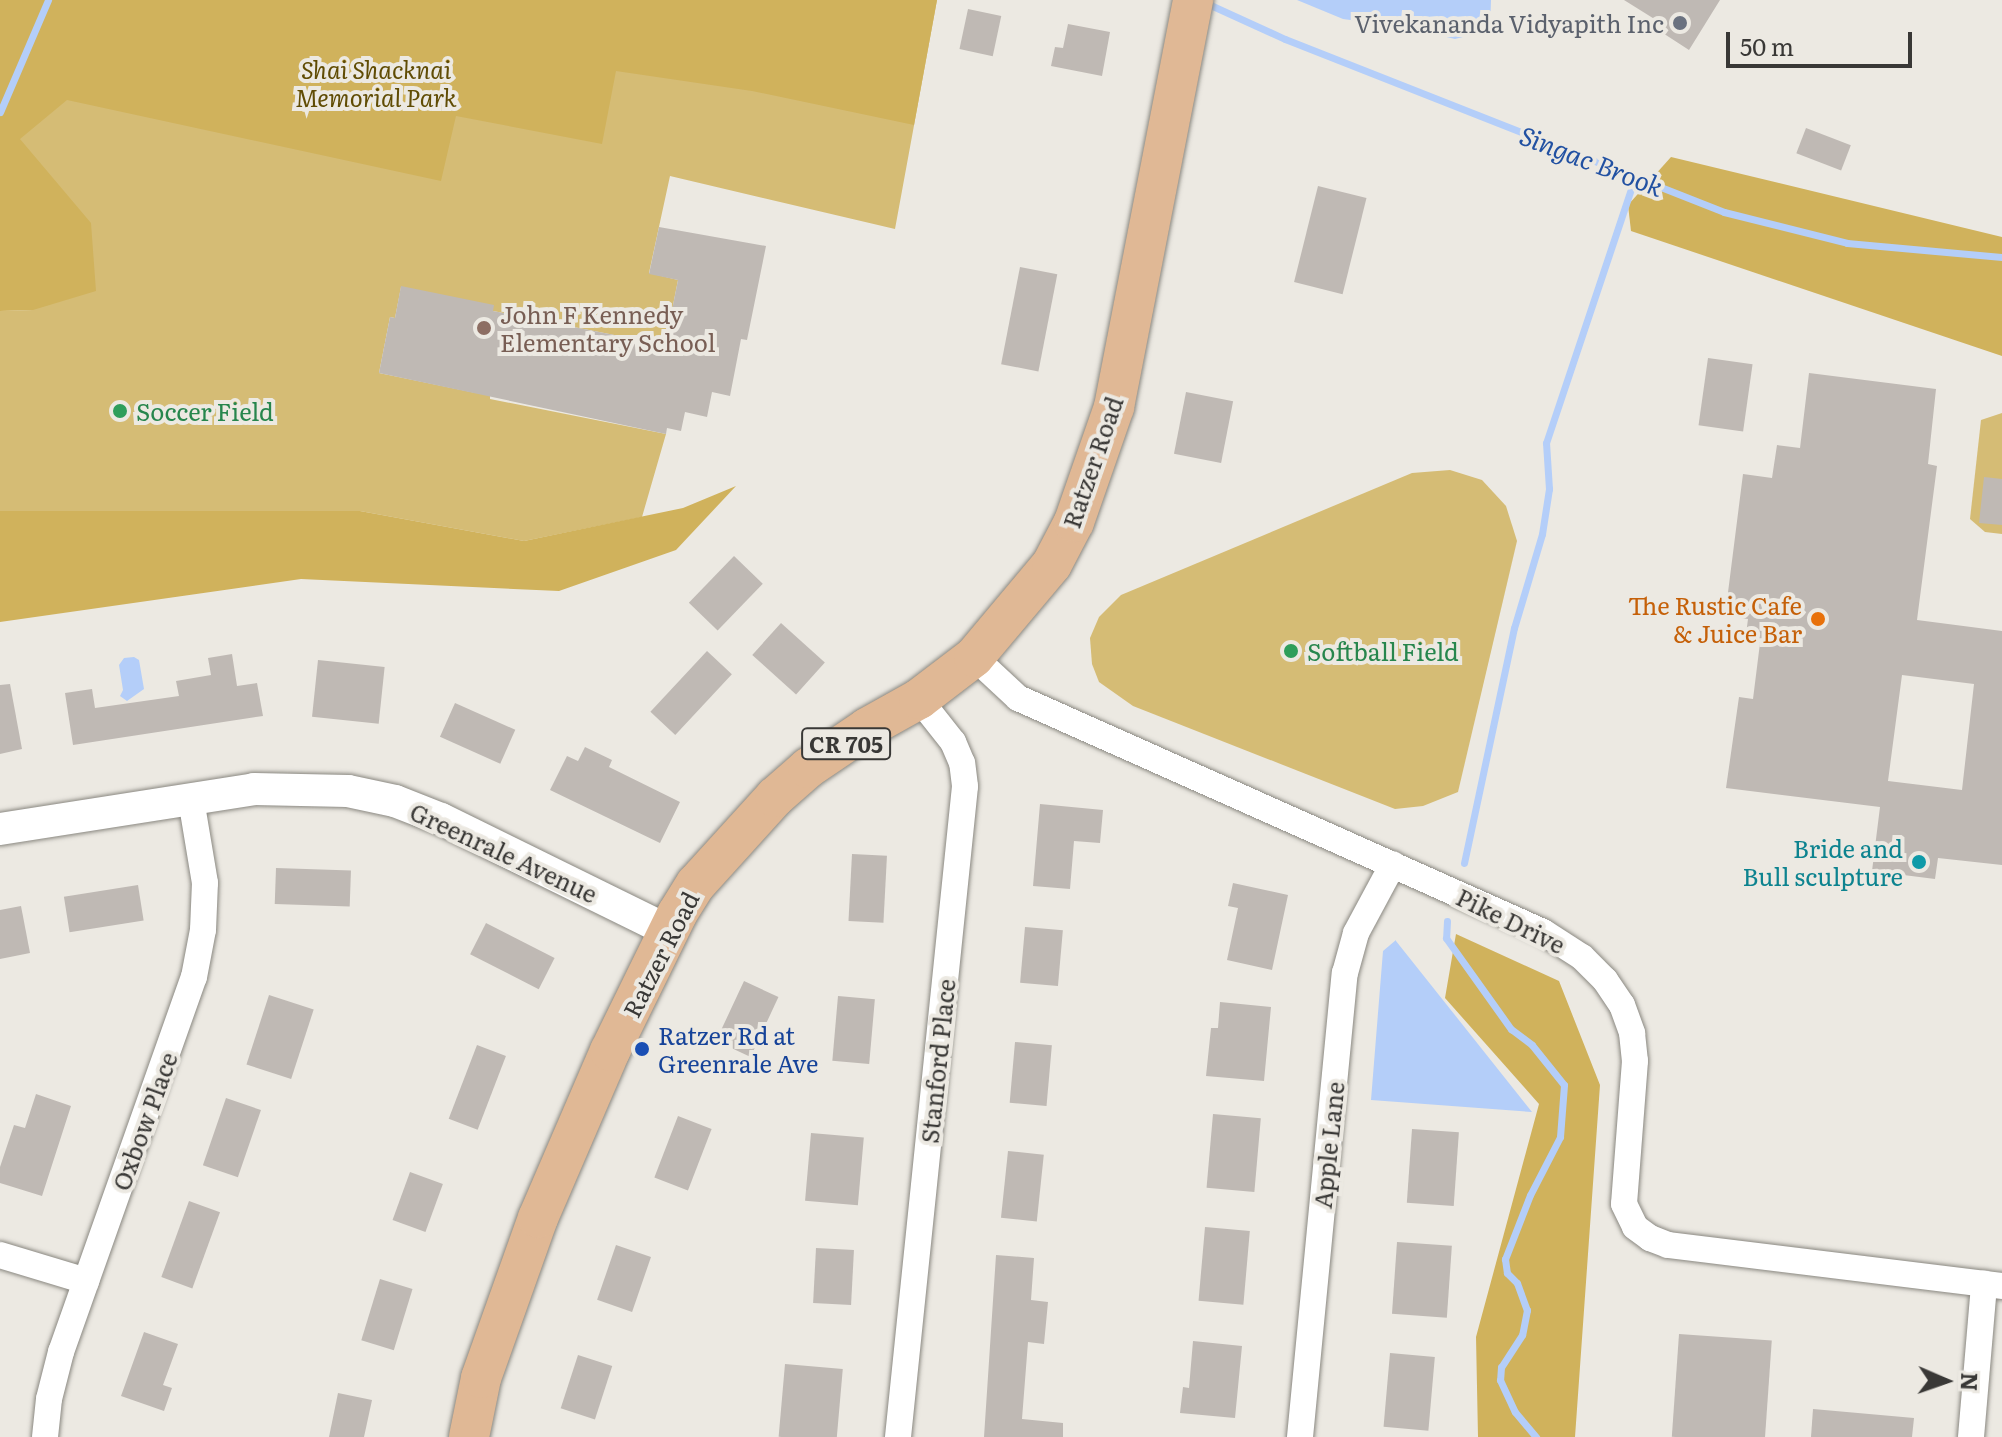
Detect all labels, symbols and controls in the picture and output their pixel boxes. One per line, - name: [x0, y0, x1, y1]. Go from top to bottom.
- place label: Vivekananda Vidyapith Inc: [1354, 9, 1664, 37]
- marker: Vivekananda Vidyapith Inc: [1671, 14, 1689, 32]
- scale bar: [1730, 16, 1916, 66]
- text: 50 m: [1740, 28, 1794, 63]
- park label: Shai Shacknai Memorial Park: [295, 55, 457, 111]
- water label: Singac Brook: [1516, 118, 1668, 202]
- place label: John F Kennedy Elementary School: [500, 300, 716, 356]
- marker: John F Kennedy Elementary School: [475, 319, 493, 337]
- street label: Ratzer Road: [1056, 392, 1128, 532]
- place label: Soccer Field: [136, 397, 274, 425]
- marker: Soccer Field: [111, 402, 129, 420]
- place label: The Rustic Cafe & Juice Bar: [1628, 591, 1802, 647]
- marker: The Rustic Cafe & Juice Bar: [1809, 610, 1827, 628]
- place label: Softball Field: [1307, 637, 1459, 665]
- marker: Softball Field: [1282, 642, 1300, 660]
- road number: CR 705: [800, 726, 892, 762]
- street label: Greenrale Avenue: [406, 796, 602, 908]
- place label: Bride and Bull sculpture: [1742, 834, 1903, 890]
- marker: Bride and Bull sculpture: [1910, 853, 1928, 871]
- street label: Pike Drive: [1452, 881, 1570, 959]
- street label: Ratzer Road: [616, 886, 704, 1022]
- street label: Stanford Place: [914, 977, 960, 1145]
- place label: Ratzer Rd at Greenrale Ave: [658, 1021, 818, 1077]
- marker: Ratzer Rd at Greenrale Ave: [633, 1040, 651, 1058]
- street label: Oxbow Place: [106, 1048, 182, 1194]
- street label: Apple Lane: [1307, 1080, 1349, 1210]
- north arrow: [1906, 1341, 1986, 1421]
- text: N: [1954, 1372, 1987, 1392]

